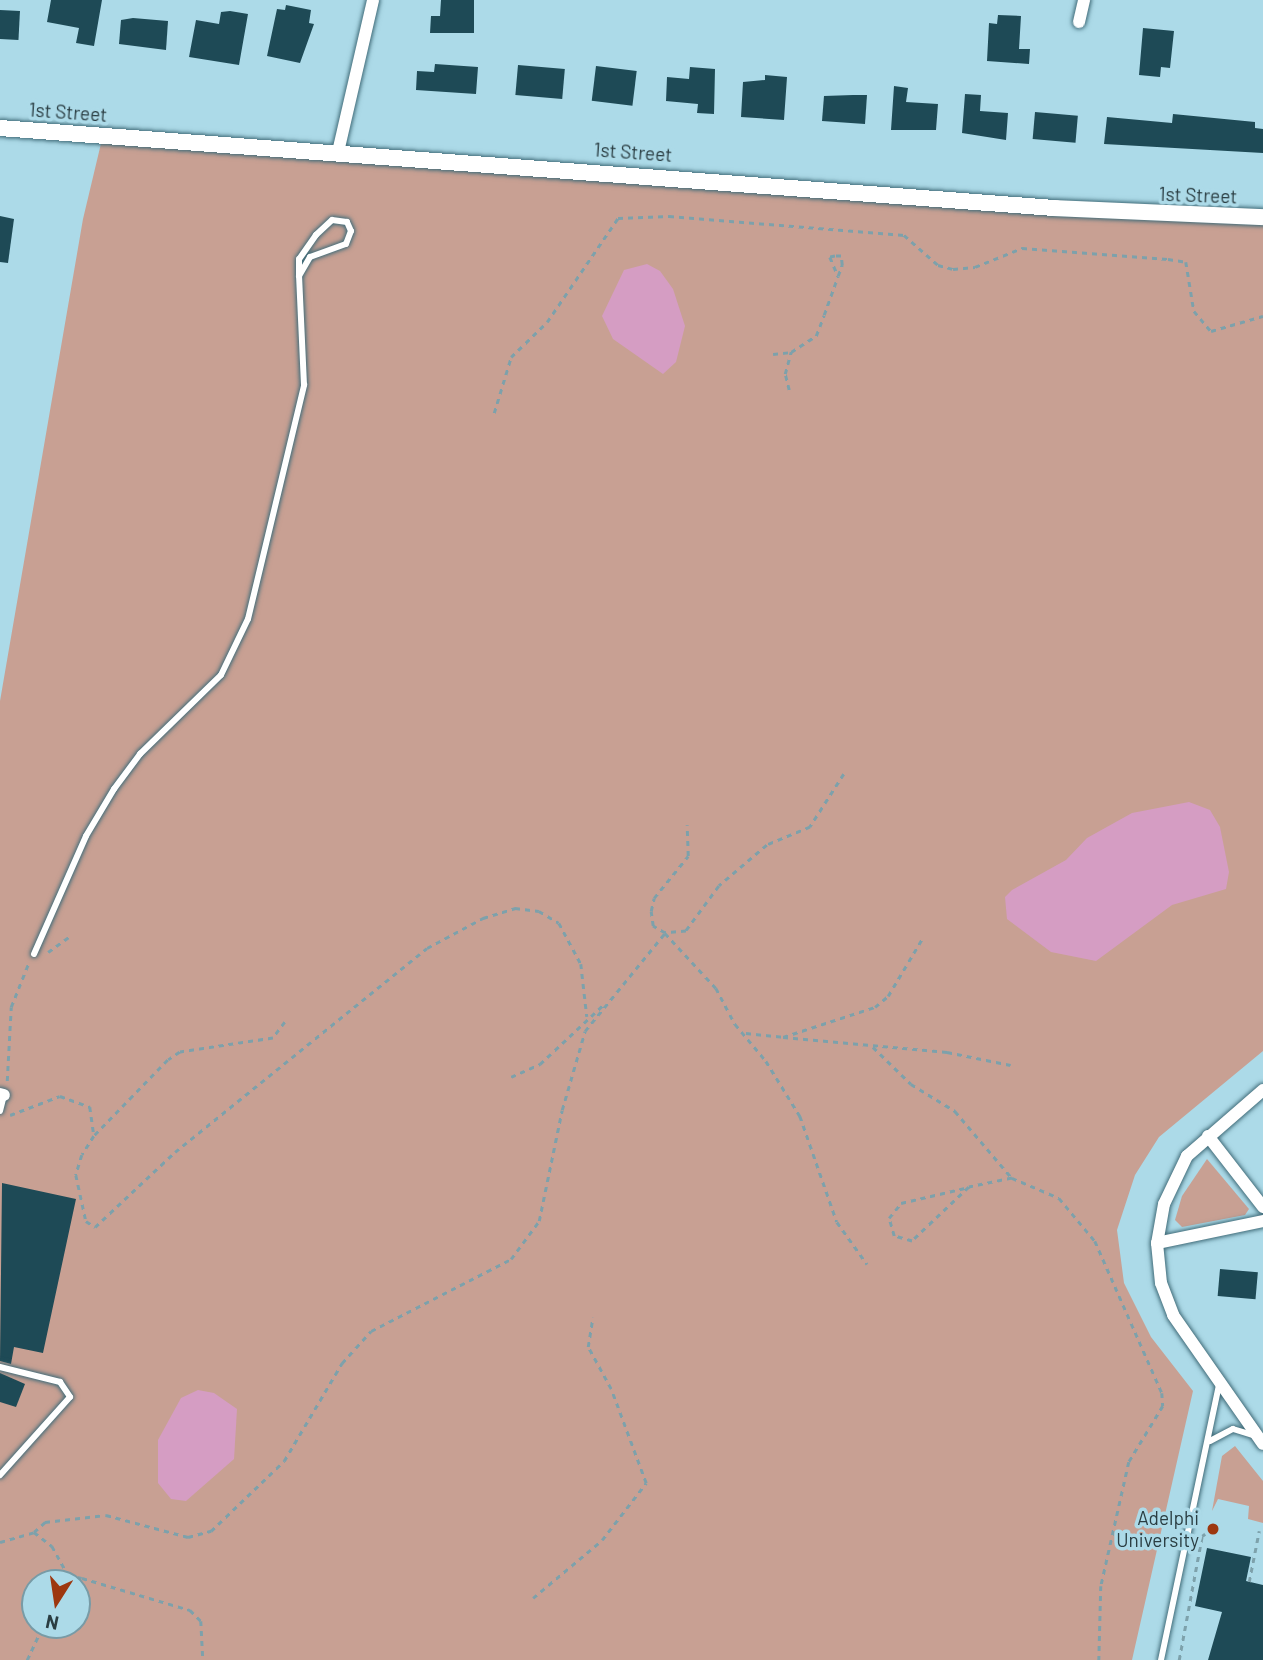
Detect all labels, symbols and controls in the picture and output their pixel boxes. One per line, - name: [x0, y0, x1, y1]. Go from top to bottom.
- street label: 1st Street: [28, 98, 108, 126]
- street label: 1st Street: [593, 138, 673, 166]
- street label: 1st Street: [1158, 182, 1238, 208]
- place label: Adelphi University: [1116, 1507, 1199, 1551]
- marker: Adelphi University: [1205, 1521, 1221, 1537]
- north arrow: [21, 1569, 91, 1639]
- text: N: [43, 1611, 61, 1636]

